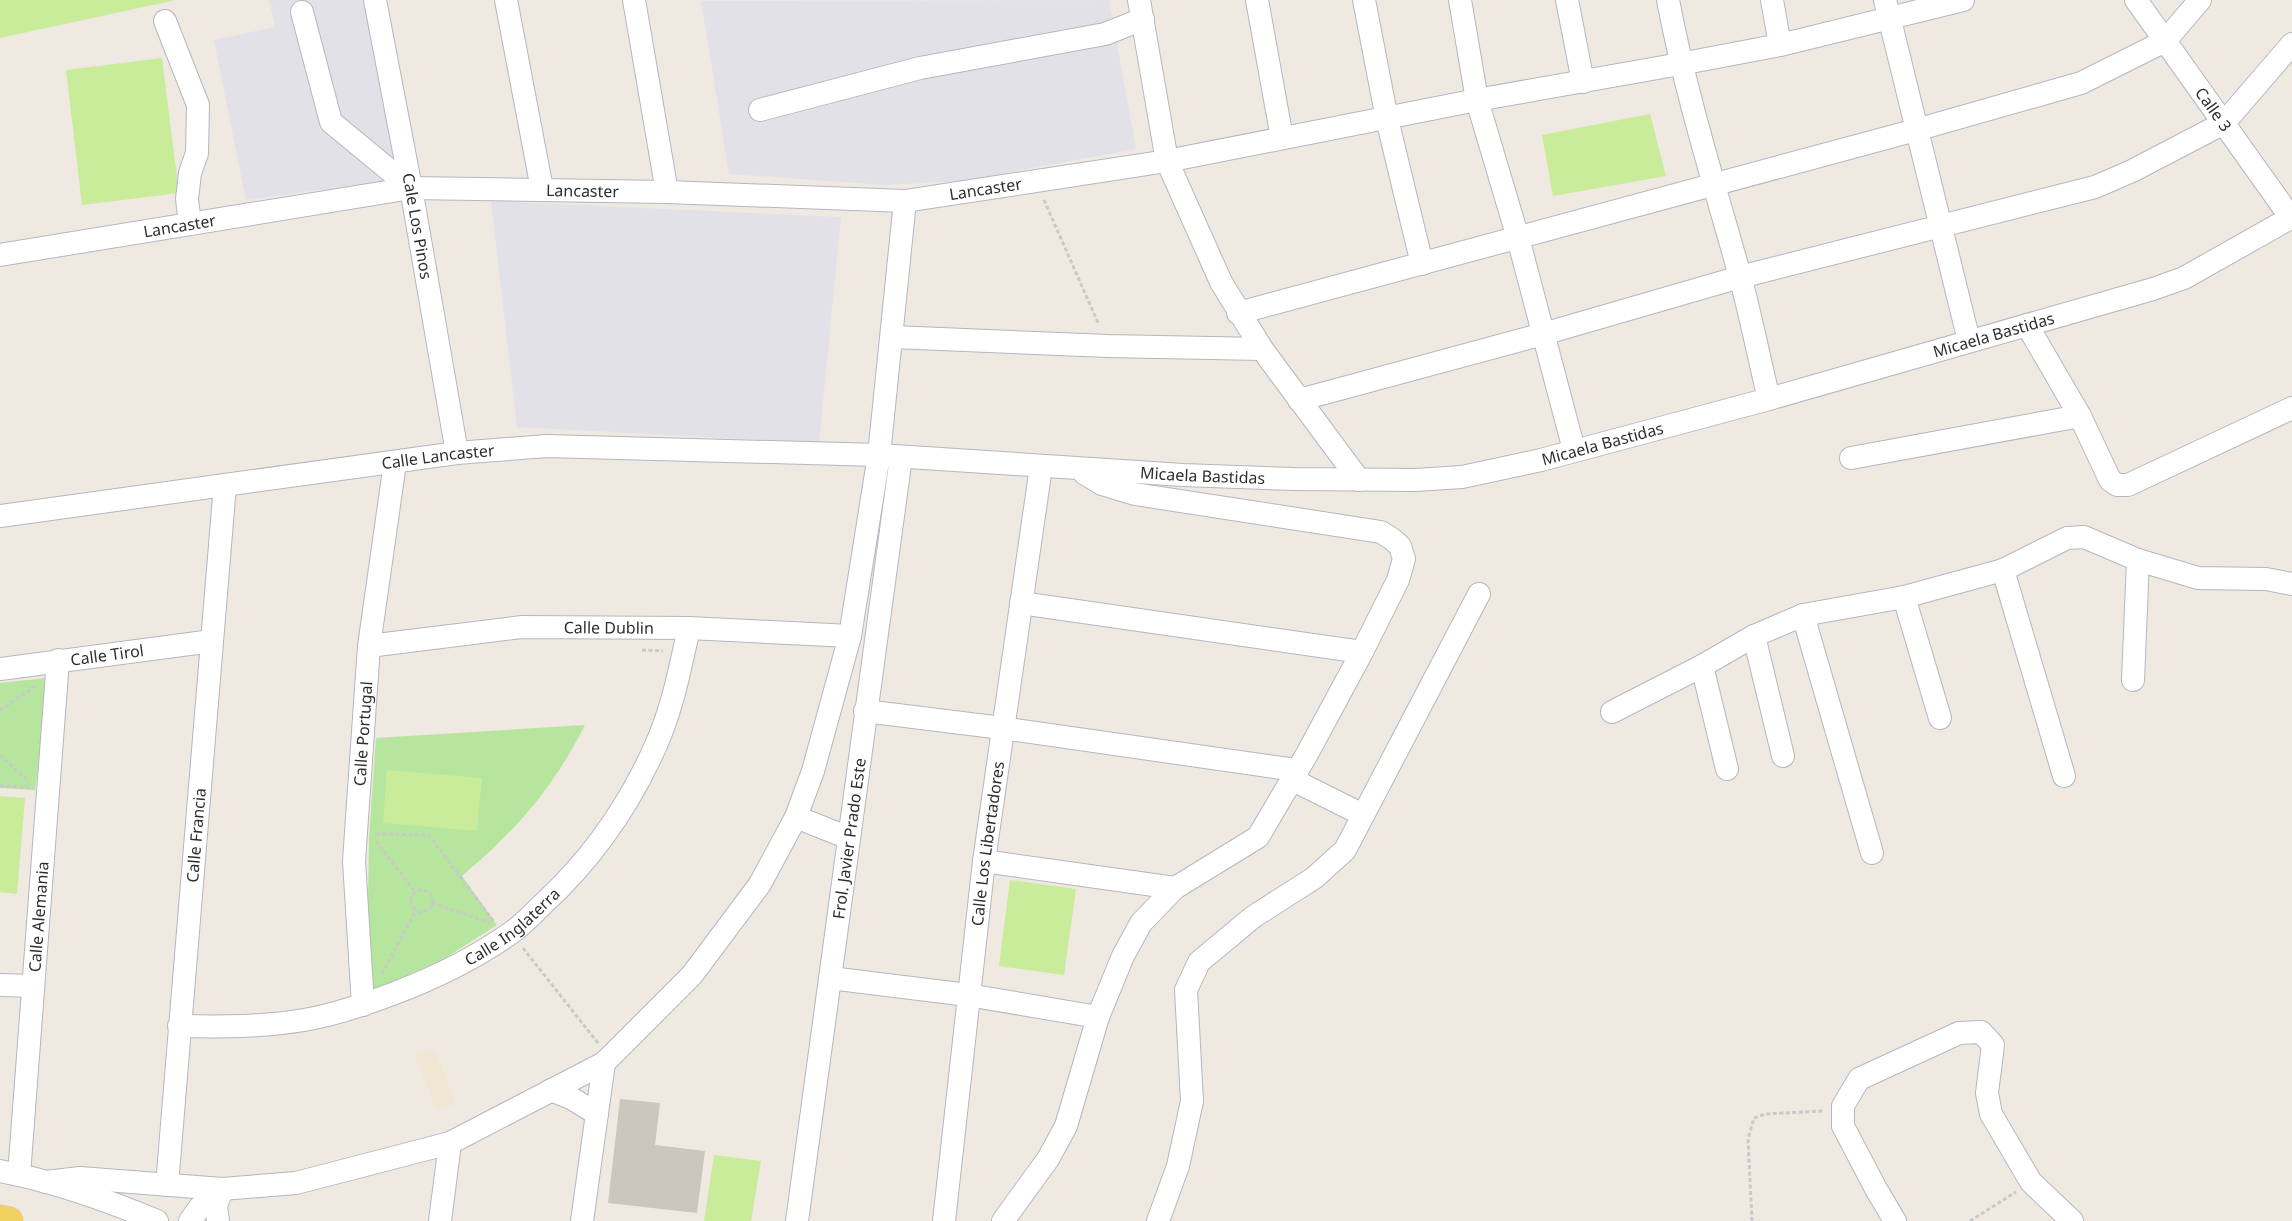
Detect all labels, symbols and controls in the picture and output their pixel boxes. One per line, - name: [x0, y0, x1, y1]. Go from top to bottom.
- street label: Calle 3: [2190, 83, 2237, 136]
- street label: Cale Los Pinos: [397, 171, 438, 281]
- street label: Lancaster: [948, 172, 1024, 205]
- street label: Lancaster: [546, 179, 620, 202]
- street label: Lancaster: [142, 209, 218, 242]
- street label: Micaela Bastidas: [1930, 307, 2057, 362]
- street label: Micaela Bastidas: [1539, 417, 1666, 470]
- street label: Calle Lancaster: [380, 439, 496, 474]
- street label: Micaela Bastidas: [1139, 461, 1266, 489]
- street label: Calle Dublin: [564, 616, 654, 639]
- street label: Calle Tirol: [69, 639, 145, 671]
- street label: Calle Portugal: [348, 680, 378, 787]
- street label: Frol. Javier Prado Este: [827, 757, 871, 920]
- street label: Calle Los Libertadores: [966, 760, 1009, 927]
- street label: Calle Francia: [181, 787, 211, 883]
- street label: Calle Alemania: [23, 861, 54, 973]
- street label: Calle Inglaterra: [460, 883, 565, 971]

